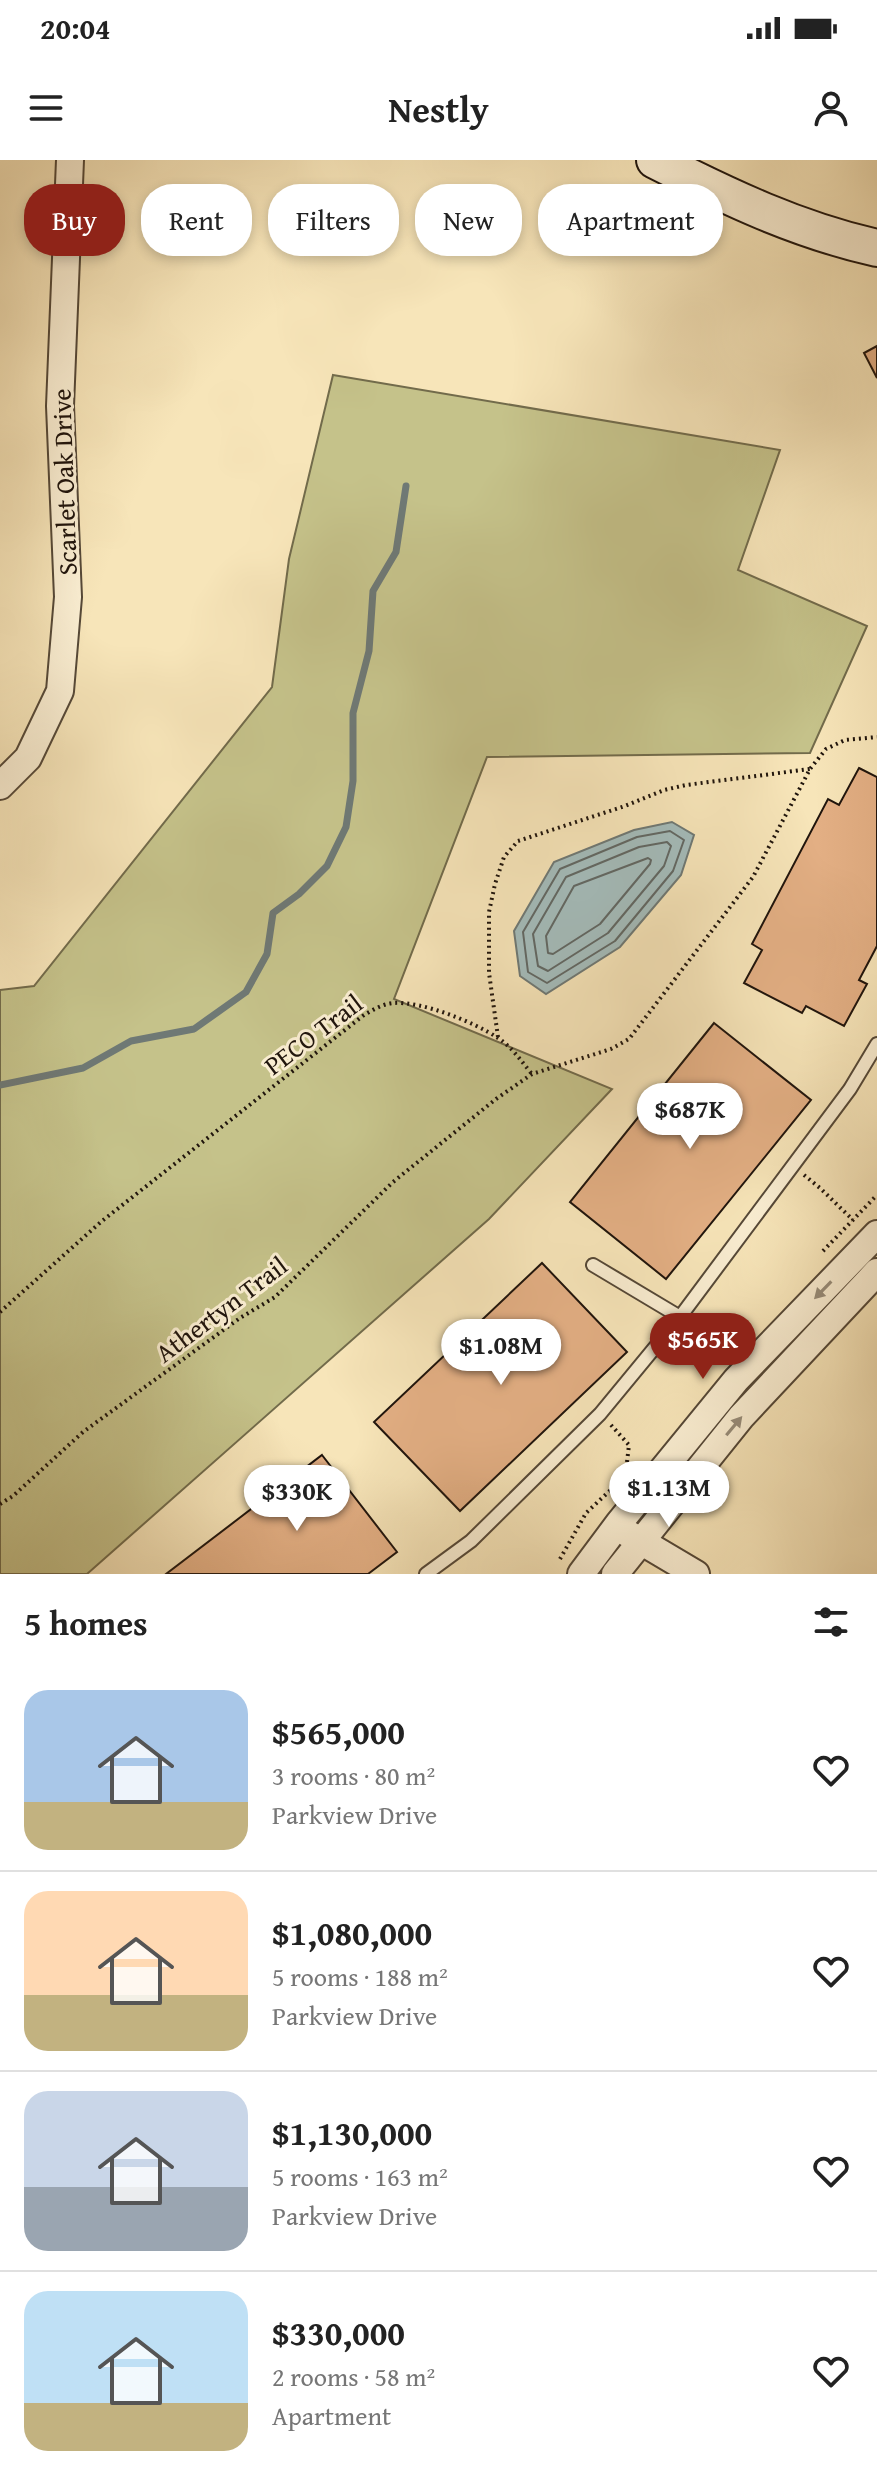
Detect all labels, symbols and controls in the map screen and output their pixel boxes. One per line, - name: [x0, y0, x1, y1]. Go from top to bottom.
- text: 20:04: [40, 6, 111, 50]
- text: Nestly: [388, 82, 489, 135]
- icon: menu: [24, 86, 68, 130]
- icon: person: [809, 86, 853, 130]
- chip: Buy: [24, 184, 125, 256]
- chip: Rent: [141, 184, 252, 256]
- chip: Filters: [268, 184, 399, 256]
- chip: New: [415, 184, 522, 256]
- chip: Apartment: [538, 184, 723, 256]
- street label: Scarlet Oak Drive: [41, 388, 87, 576]
- street label: PECO Trail: [255, 984, 371, 1084]
- pin: $687K: [634, 1083, 746, 1151]
- text: $687K: [655, 1089, 725, 1128]
- street label: Athertyn Trail: [147, 1246, 295, 1372]
- one-way arrow: [814, 1280, 833, 1299]
- pin: $565K: [647, 1313, 759, 1381]
- pin: $1.08M: [436, 1319, 566, 1387]
- text: $565K: [668, 1319, 738, 1358]
- text: $1.08M: [459, 1325, 543, 1364]
- one-way arrow: [725, 1416, 742, 1436]
- pin: $1.13M: [604, 1461, 734, 1529]
- pin: $330K: [241, 1465, 353, 1533]
- text: $1.13M: [627, 1467, 711, 1506]
- text: $330K: [262, 1471, 332, 1510]
- text: 5 homes: [24, 1598, 148, 1647]
- icon: filters: [809, 1600, 853, 1644]
- text: $565,000: [272, 1707, 405, 1756]
- icon: home: [88, 1722, 184, 1818]
- icon: heart: [809, 1748, 853, 1792]
- text: 3 rooms · 80 m²: [272, 1756, 435, 1795]
- text: Parkview Drive: [272, 1795, 437, 1834]
- text: $1,080,000: [272, 1908, 432, 1957]
- icon: home: [88, 1923, 184, 2019]
- icon: heart: [809, 1949, 853, 1993]
- text: 5 rooms · 188 m²: [272, 1957, 448, 1996]
- text: Parkview Drive: [272, 1996, 437, 2035]
- text: $1,130,000: [272, 2108, 432, 2157]
- icon: home: [88, 2123, 184, 2219]
- icon: heart: [809, 2149, 853, 2193]
- text: 5 rooms · 163 m²: [272, 2157, 448, 2196]
- text: Parkview Drive: [272, 2196, 437, 2235]
- text: $330,000: [272, 2308, 405, 2357]
- icon: home: [88, 2323, 184, 2419]
- icon: heart: [809, 2349, 853, 2393]
- text: 2 rooms · 58 m²: [272, 2357, 435, 2396]
- text: Apartment: [272, 2396, 391, 2435]

